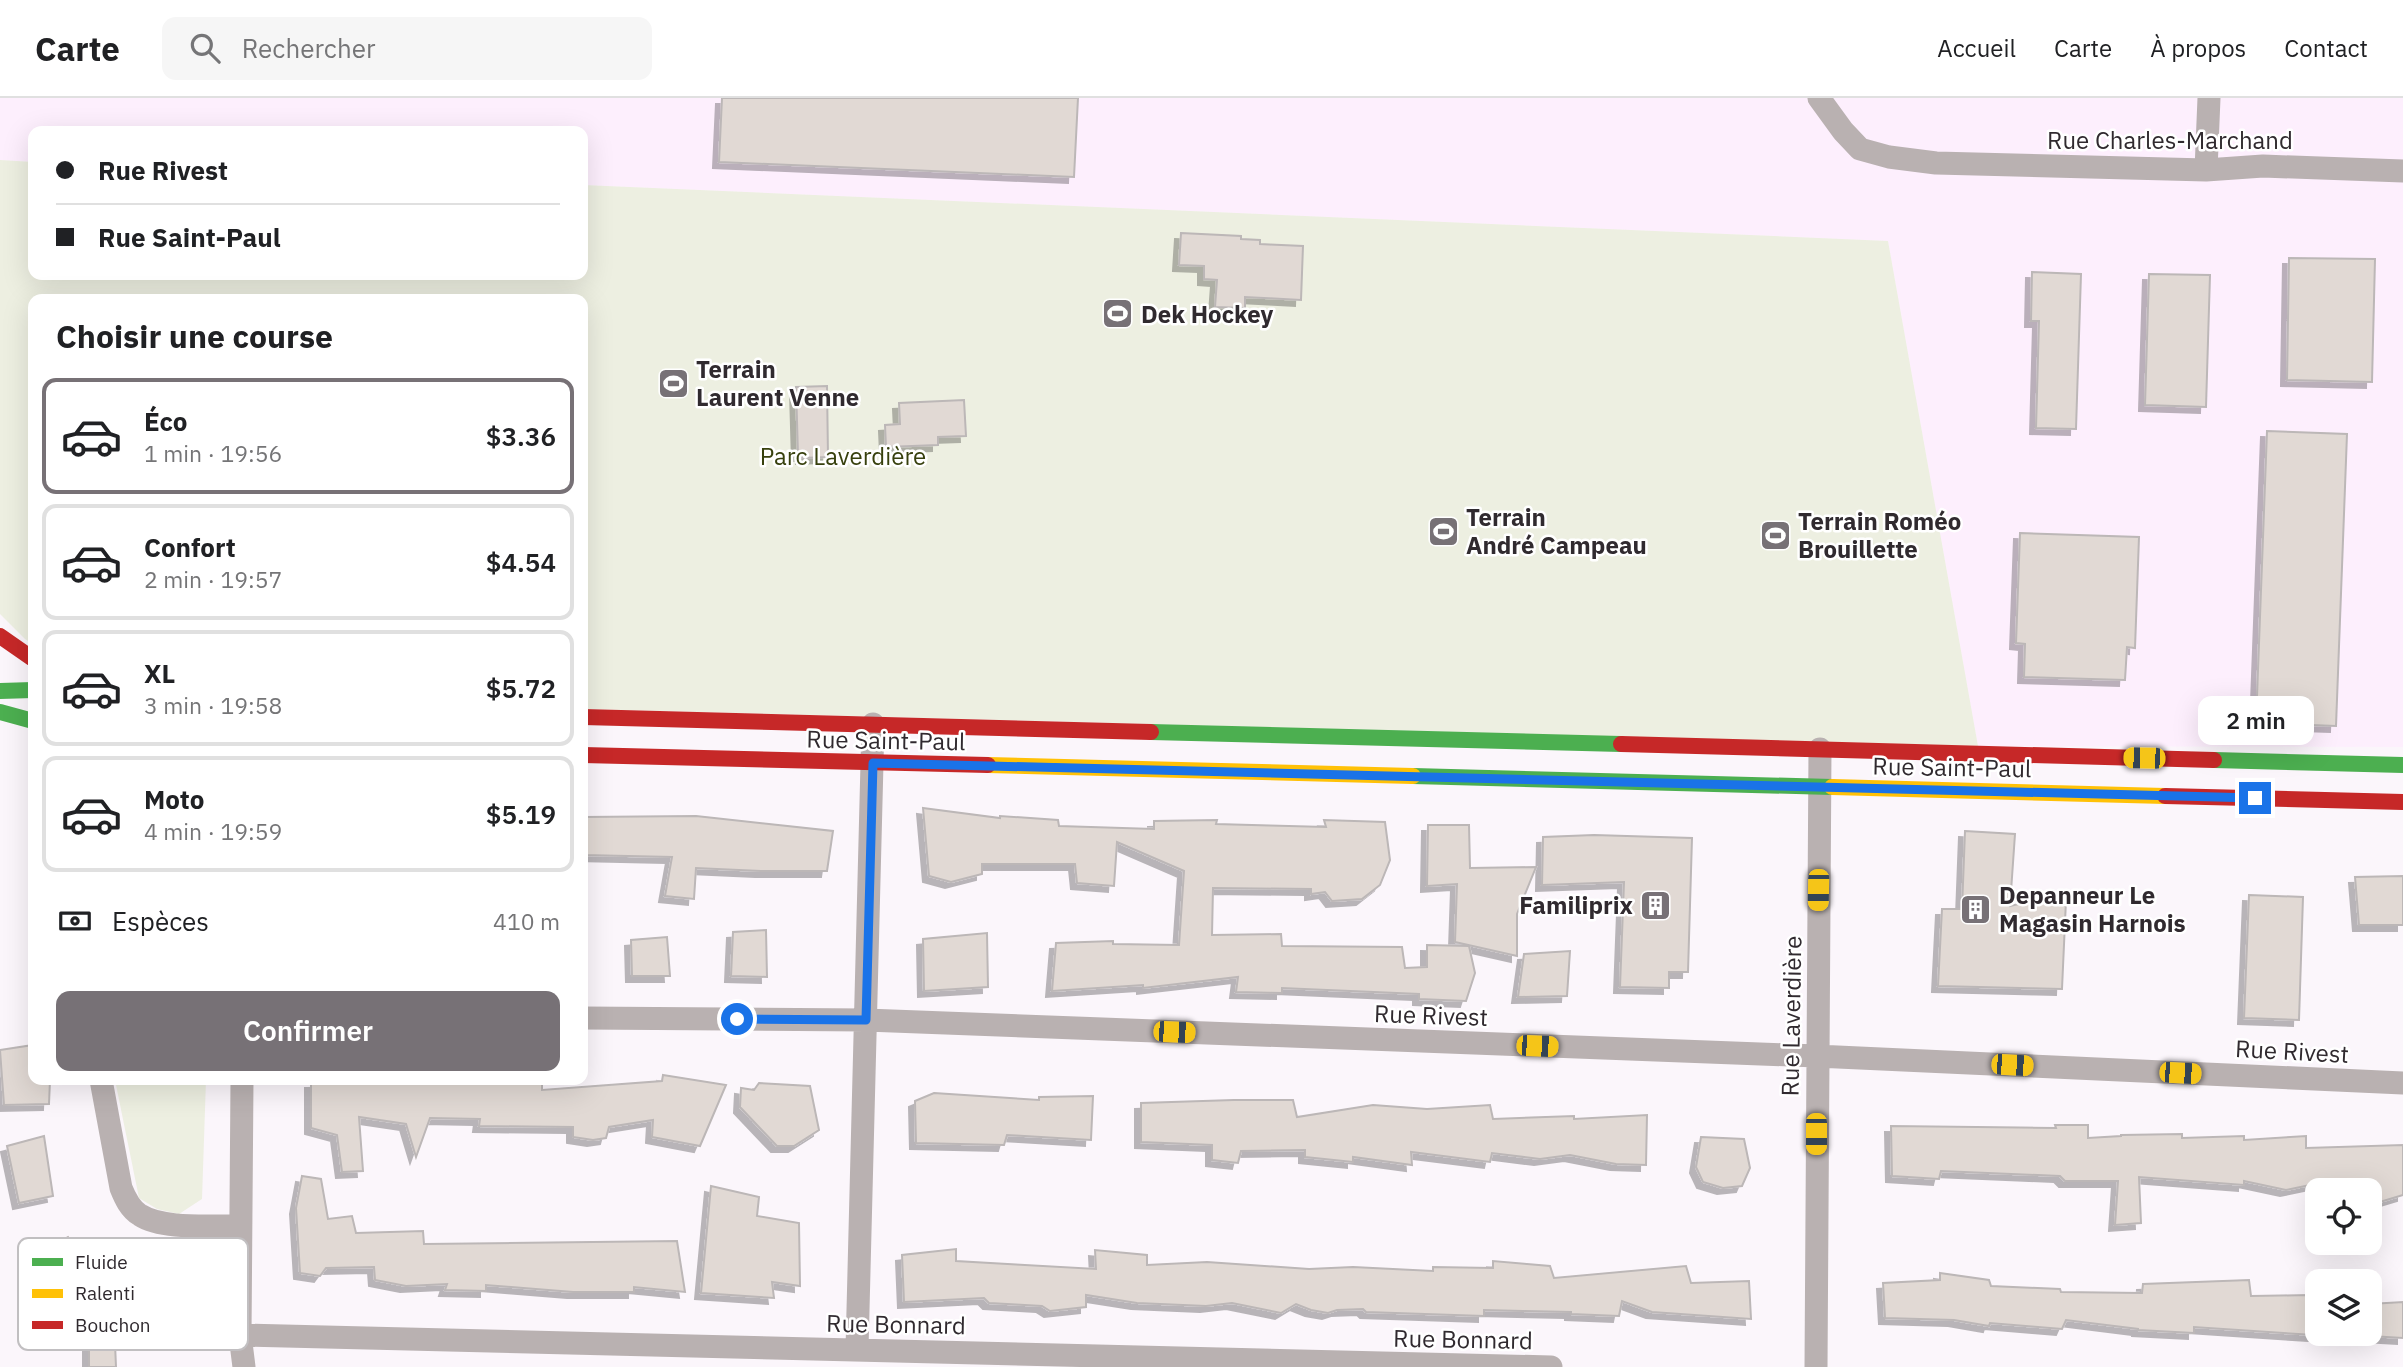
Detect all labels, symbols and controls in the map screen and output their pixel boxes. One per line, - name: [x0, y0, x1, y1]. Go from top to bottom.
- search box: [162, 17, 652, 80]
- text: Carte: [35, 27, 120, 70]
- icon: search: [186, 29, 224, 67]
- text: Rechercher: [242, 31, 376, 65]
- text: Accueil: [1937, 32, 2016, 64]
- text: Carte: [2054, 32, 2112, 64]
- text: À propos: [2150, 32, 2246, 64]
- text: Contact: [2284, 32, 2368, 64]
- street label: Rue Charles-Marchand: [2047, 124, 2293, 156]
- text: Rue Rivest: [98, 153, 228, 187]
- text: Rue Saint-Paul: [98, 220, 281, 254]
- sports icon: Dek Hockey: [1101, 297, 1135, 331]
- place label: Dek Hockey: [1141, 298, 1274, 330]
- text: Choisir une course: [56, 315, 333, 357]
- place label: Terrain Laurent Venne: [696, 353, 859, 413]
- sports icon: Terrain Laurent Venne: [656, 366, 690, 400]
- text: Éco: [144, 404, 188, 438]
- icon: car: [60, 405, 123, 468]
- text: $3.36: [486, 419, 556, 453]
- text: 1 min · 19:56: [144, 438, 282, 468]
- park label: Parc Laverdière: [760, 440, 926, 472]
- place label: Terrain André Campeau: [1466, 501, 1647, 561]
- place label: Terrain Roméo Brouillette: [1798, 505, 1961, 565]
- sports icon: Terrain André Campeau: [1426, 514, 1460, 548]
- sports icon: Terrain Roméo Brouillette: [1758, 518, 1792, 552]
- text: Confort: [144, 530, 236, 564]
- icon: car: [60, 531, 123, 594]
- text: $4.54: [486, 545, 556, 579]
- text: 2 min · 19:57: [144, 564, 282, 594]
- text: XL: [144, 656, 175, 690]
- icon: car: [60, 657, 123, 720]
- text: $5.72: [486, 671, 556, 705]
- text: 3 min · 19:58: [144, 690, 282, 720]
- callout: 2 min: [2197, 696, 2313, 746]
- text: 2 min: [2226, 705, 2286, 735]
- street label: Rue Saint-Paul: [806, 723, 966, 757]
- car: [2123, 747, 2166, 769]
- street label: Rue Saint-Paul: [1872, 750, 2032, 784]
- text: Moto: [144, 782, 204, 816]
- route end: [2239, 782, 2271, 814]
- icon: car: [60, 783, 123, 846]
- text: $5.19: [486, 797, 556, 831]
- text: 4 min · 19:59: [144, 816, 282, 846]
- car: [1808, 869, 1829, 911]
- place label: Depanneur Le Magasin Harnois: [1999, 879, 2186, 939]
- building icon: Familiprix: [1639, 888, 1673, 922]
- place label: Familiprix: [1519, 889, 1634, 921]
- building icon: Depanneur Le Magasin Harnois: [1959, 892, 1993, 926]
- icon: cash: [56, 902, 94, 940]
- text: Espèces: [112, 904, 209, 938]
- text: 410 m: [493, 906, 560, 936]
- street label: Rue Laverdière: [1774, 935, 1808, 1097]
- button: Confirmer: [56, 991, 560, 1071]
- street label: Rue Rivest: [1374, 997, 1488, 1033]
- route start: [721, 1003, 753, 1035]
- car: [1153, 1021, 1196, 1043]
- street label: Rue Rivest: [2234, 1032, 2350, 1070]
- car: [1516, 1035, 1559, 1057]
- car: [1991, 1053, 2034, 1077]
- car: [2159, 1061, 2202, 1085]
- car: [1806, 1113, 1827, 1155]
- map controls: [2305, 1178, 2382, 1346]
- button: locate: [2305, 1178, 2382, 1255]
- legend: [18, 1238, 248, 1350]
- text: Fluide: [75, 1250, 128, 1274]
- button: layers: [2305, 1269, 2382, 1346]
- text: Ralenti: [75, 1281, 135, 1305]
- street label: Rue Bonnard: [826, 1307, 966, 1341]
- text: Bouchon: [75, 1313, 151, 1337]
- street label: Rue Bonnard: [1393, 1322, 1533, 1356]

